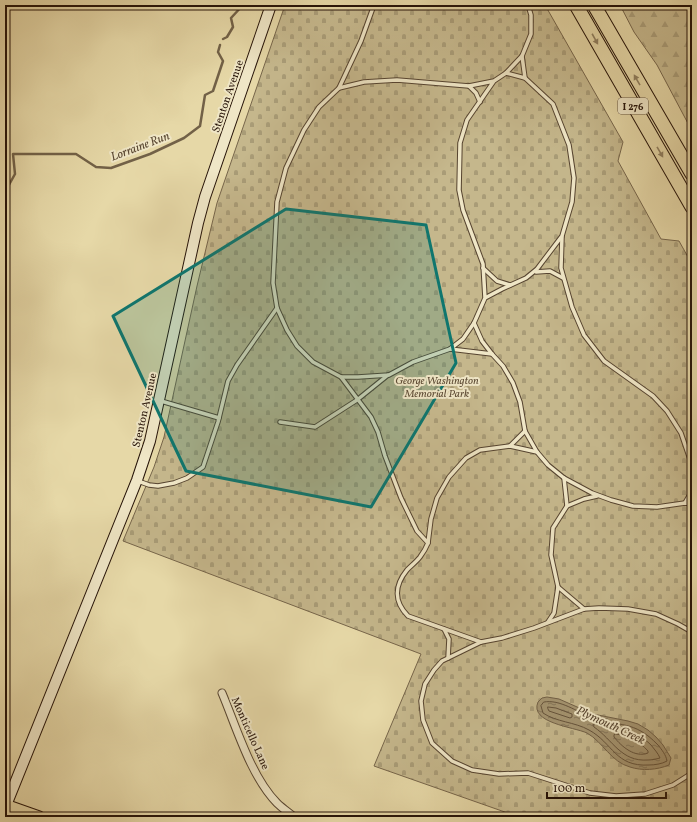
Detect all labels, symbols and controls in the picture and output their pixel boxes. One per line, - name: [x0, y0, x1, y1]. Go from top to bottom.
- one-way arrow: [591, 33, 598, 45]
- street label: Stenton Avenue: [209, 58, 248, 135]
- one-way arrow: [633, 74, 640, 86]
- road number: I 276: [618, 98, 648, 114]
- water label: Lorraine Run: [109, 128, 172, 165]
- one-way arrow: [656, 146, 663, 158]
- street label: Stenton Avenue: [130, 372, 161, 449]
- park label: George Washington Memorial Park: [395, 374, 479, 402]
- street label: Monticello Lane: [227, 695, 272, 772]
- water label: Plymouth Creek: [574, 703, 648, 749]
- scale bar: [547, 774, 666, 800]
- text: 100 m: [553, 781, 586, 797]

